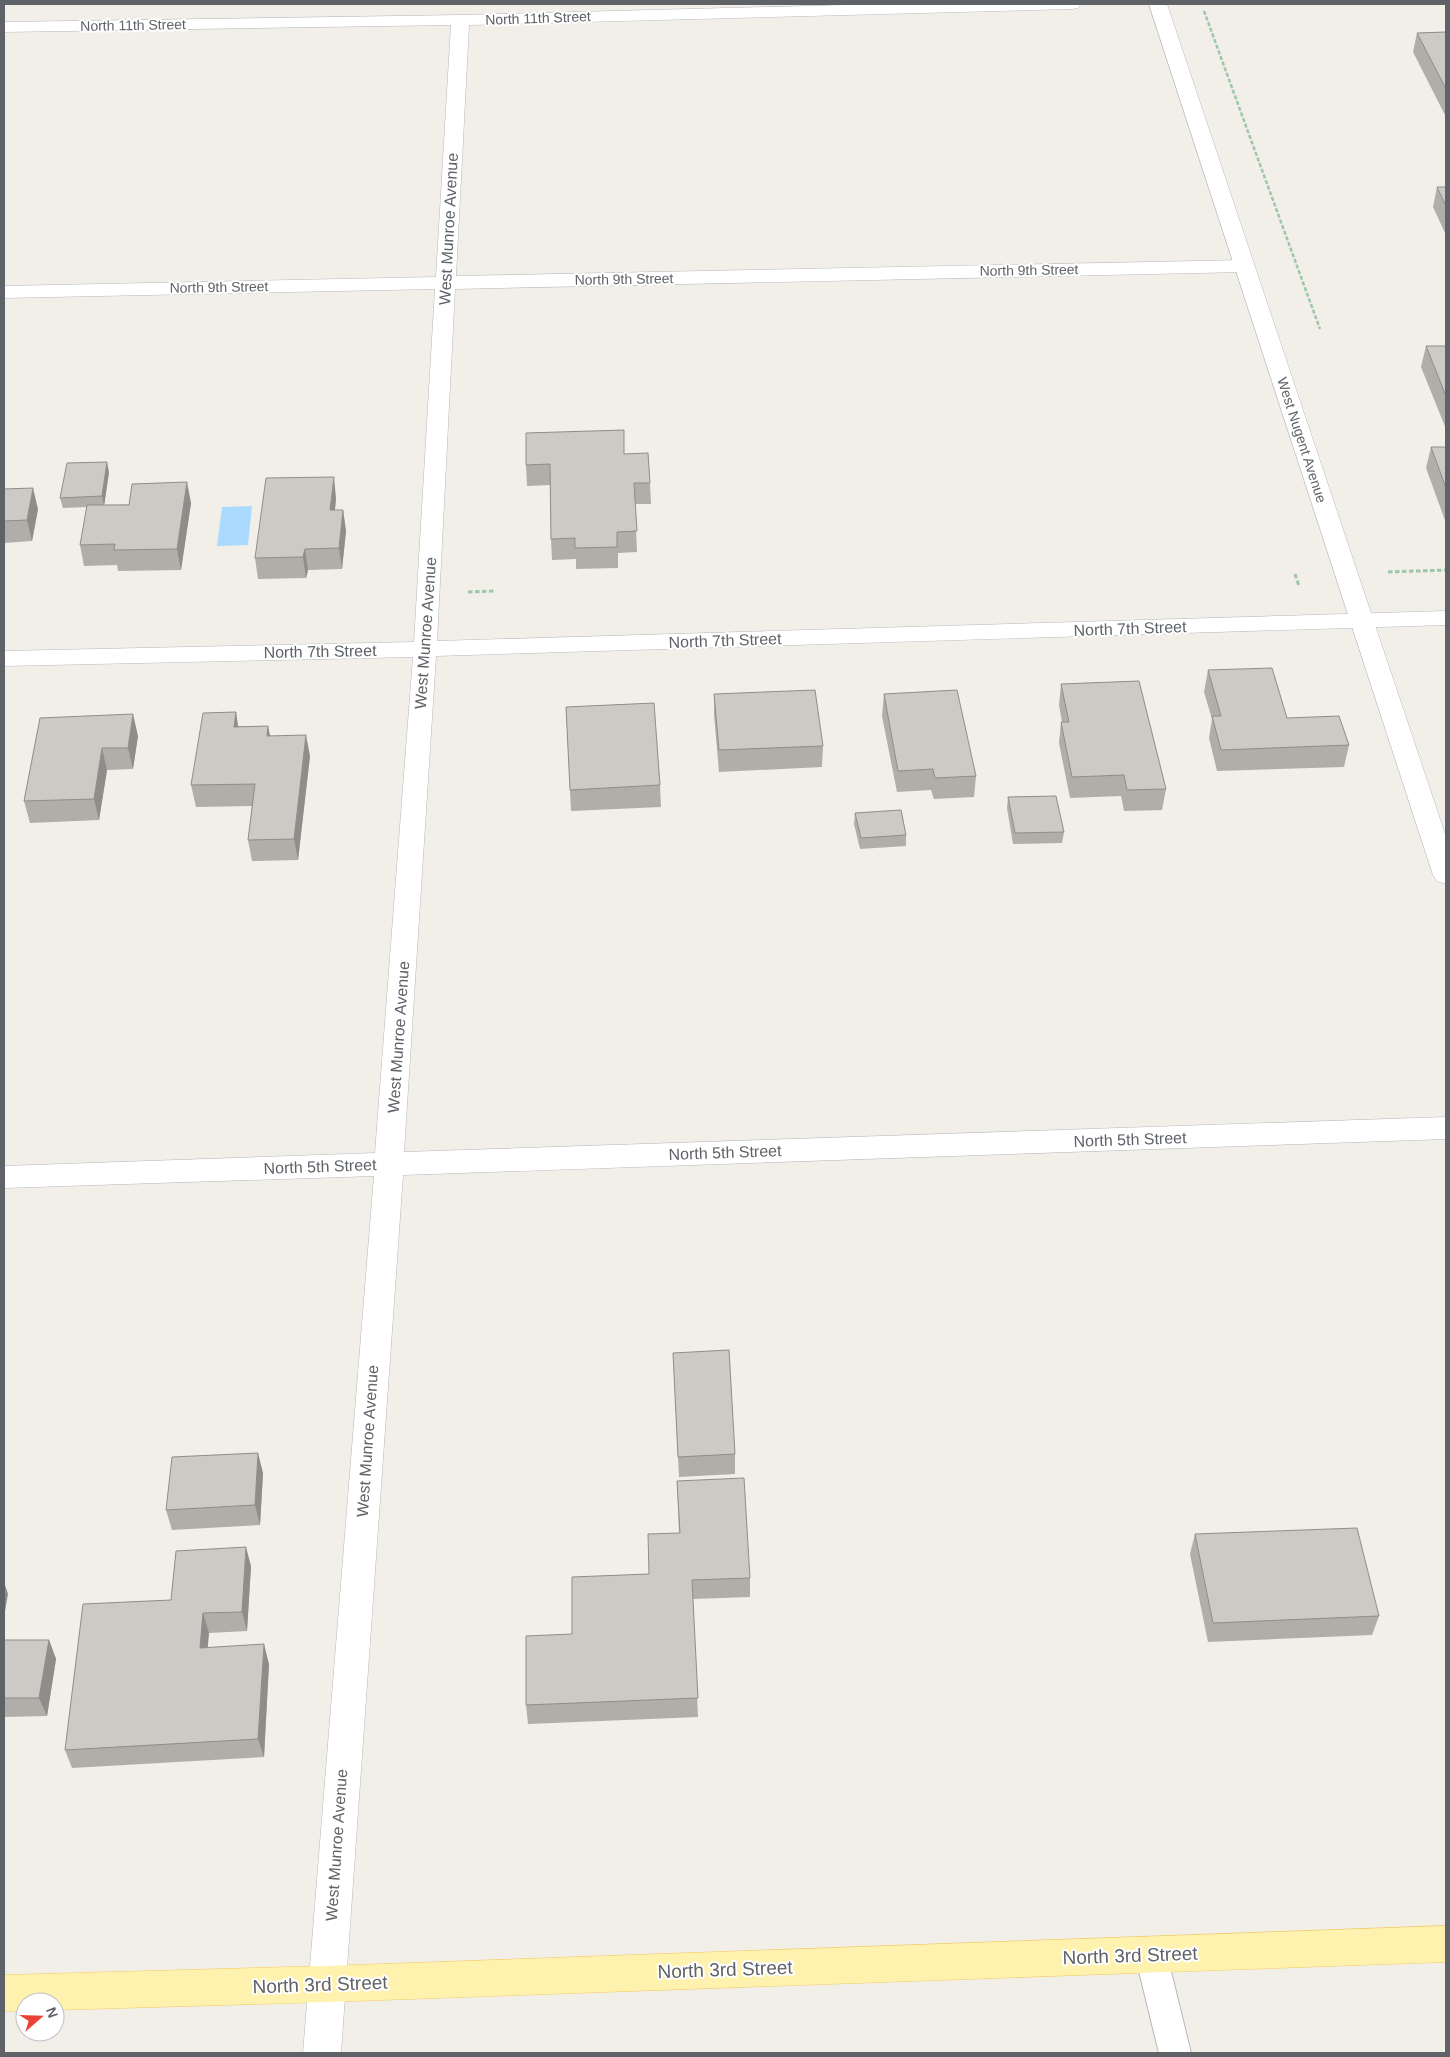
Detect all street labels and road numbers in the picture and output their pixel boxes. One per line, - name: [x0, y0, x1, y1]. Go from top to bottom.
- street label: North 11th Street: [485, 8, 591, 28]
- street label: North 11th Street: [80, 16, 186, 34]
- street label: West Munroe Avenue: [436, 152, 461, 306]
- street label: North 9th Street: [979, 261, 1079, 279]
- street label: North 9th Street: [574, 270, 674, 288]
- street label: North 9th Street: [169, 278, 269, 296]
- street label: West Nugent Avenue: [1274, 375, 1330, 505]
- street label: West Munroe Avenue: [412, 556, 439, 710]
- street label: North 7th Street: [1073, 618, 1187, 639]
- street label: North 7th Street: [668, 630, 782, 651]
- street label: North 7th Street: [263, 642, 377, 661]
- street label: West Munroe Avenue: [385, 960, 412, 1114]
- street label: North 5th Street: [1073, 1129, 1187, 1150]
- street label: North 5th Street: [668, 1142, 782, 1163]
- street label: North 5th Street: [263, 1156, 377, 1177]
- street label: West Munroe Avenue: [354, 1364, 381, 1518]
- street label: West Munroe Avenue: [323, 1768, 350, 1922]
- street label: North 3rd Street: [1062, 1943, 1199, 1968]
- street label: North 3rd Street: [657, 1957, 794, 1982]
- street label: North 3rd Street: [252, 1972, 389, 1997]

